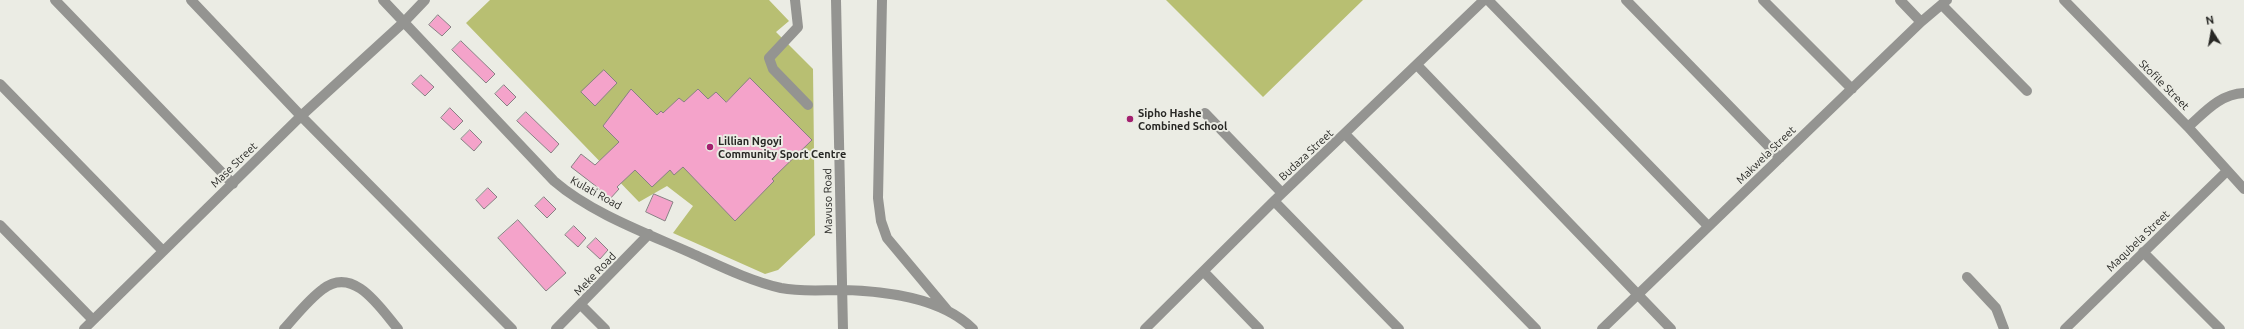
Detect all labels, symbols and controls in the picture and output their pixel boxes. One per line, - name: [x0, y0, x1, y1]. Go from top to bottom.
- north arrow: [2192, 12, 2232, 52]
- text: N: [2205, 14, 2215, 27]
- street label: Stofile Street: [2136, 57, 2192, 113]
- place label: Sipho Hashe Combined School: [1138, 106, 1227, 132]
- marker: Sipho Hashe Combined School: [1125, 114, 1135, 124]
- street label: Makwela Street: [1734, 123, 1798, 187]
- street label: Budaza Street: [1276, 127, 1336, 183]
- place label: Lillian Ngoyi Community Sport Centre: [718, 134, 846, 160]
- street label: Mase Street: [208, 140, 260, 190]
- marker: Lillian Ngoyi Community Sport Centre: [705, 142, 715, 152]
- street label: Mavuso Road: [821, 168, 835, 234]
- street label: Kulati Road: [568, 174, 624, 212]
- street label: Maqubela Street: [2104, 208, 2172, 274]
- street label: Meke Road: [571, 250, 619, 298]

